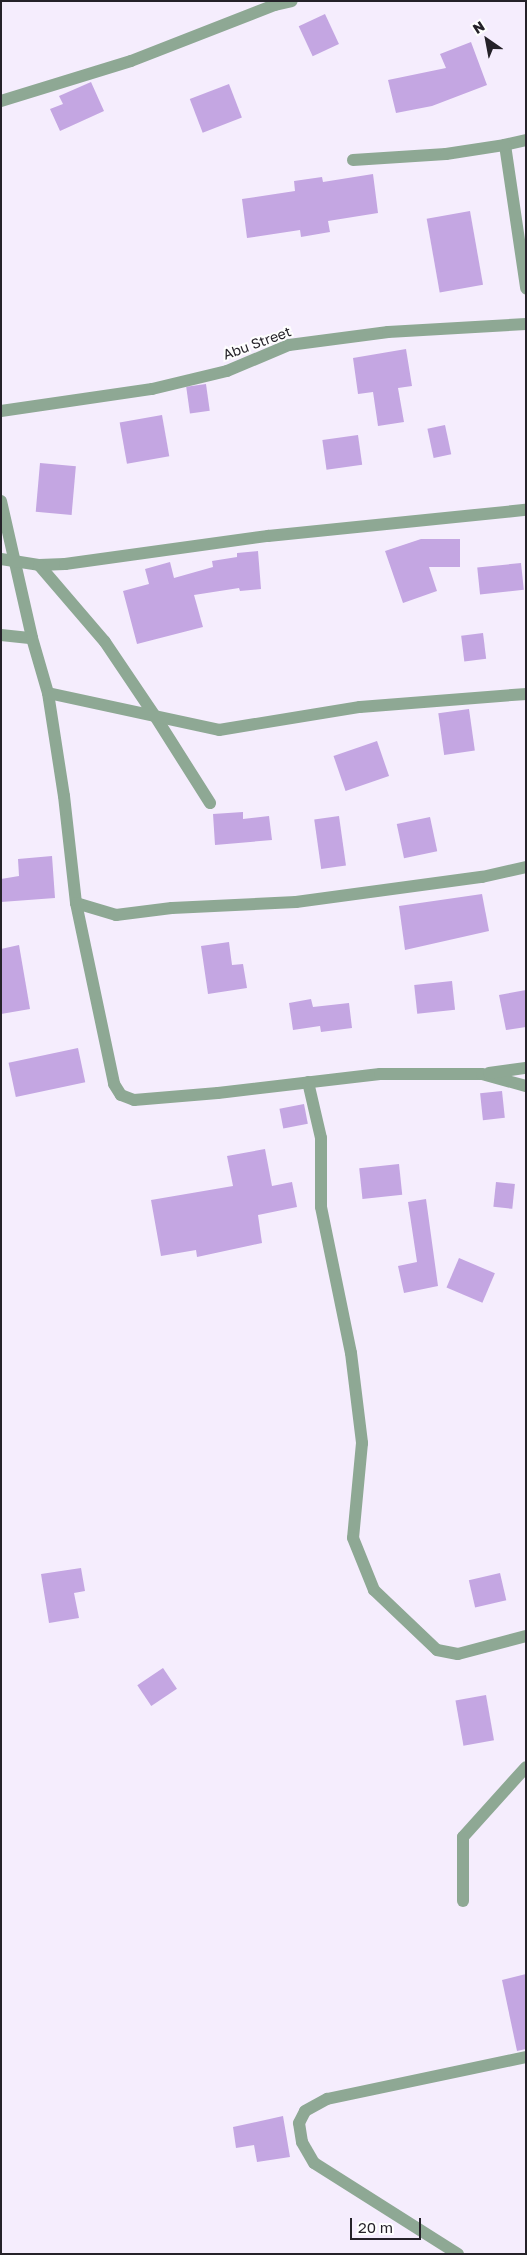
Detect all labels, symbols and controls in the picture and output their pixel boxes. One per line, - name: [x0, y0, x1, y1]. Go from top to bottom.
- north arrow: [462, 15, 512, 65]
- text: N: [469, 17, 488, 37]
- street label: Abu Street: [221, 323, 293, 363]
- scale bar: [352, 2208, 423, 2240]
- text: 20 m: [358, 2218, 393, 2236]

